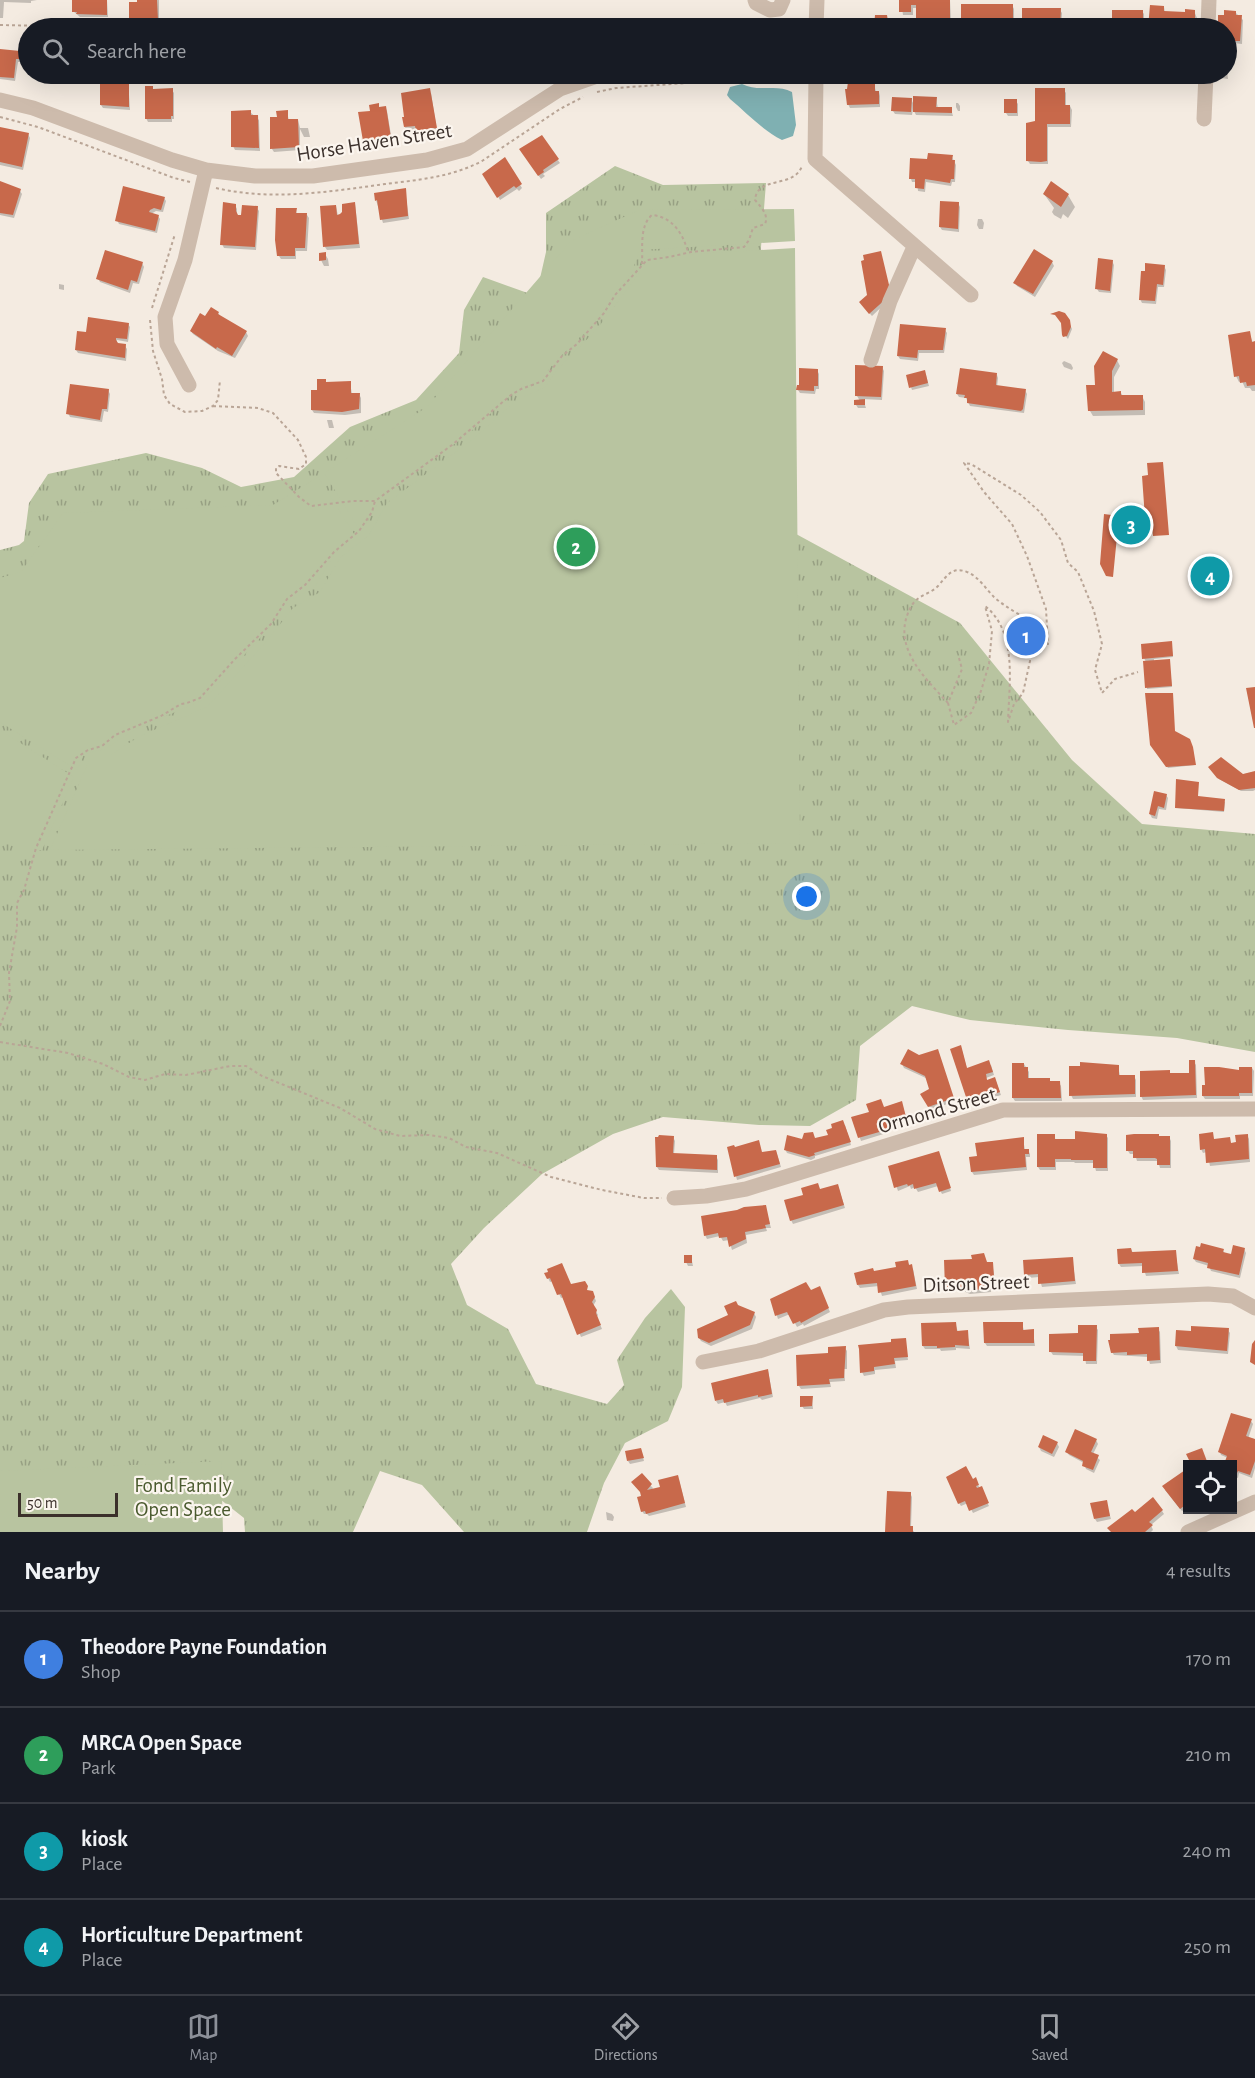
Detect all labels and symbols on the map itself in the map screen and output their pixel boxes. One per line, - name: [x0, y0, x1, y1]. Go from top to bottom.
- street label: Horse Haven Street: [295, 120, 454, 165]
- pin: 3: [1112, 502, 1150, 548]
- pin: 2: [556, 524, 596, 570]
- pin: 4: [1190, 554, 1230, 598]
- pin: 1: [1006, 614, 1046, 658]
- your location: [792, 882, 821, 911]
- street label: Ormond Street: [876, 1084, 999, 1137]
- street label: Ditson Street: [922, 1271, 1030, 1296]
- park label: Fond Family Open Space: [134, 1475, 232, 1520]
- scale bar: [18, 1490, 118, 1518]

